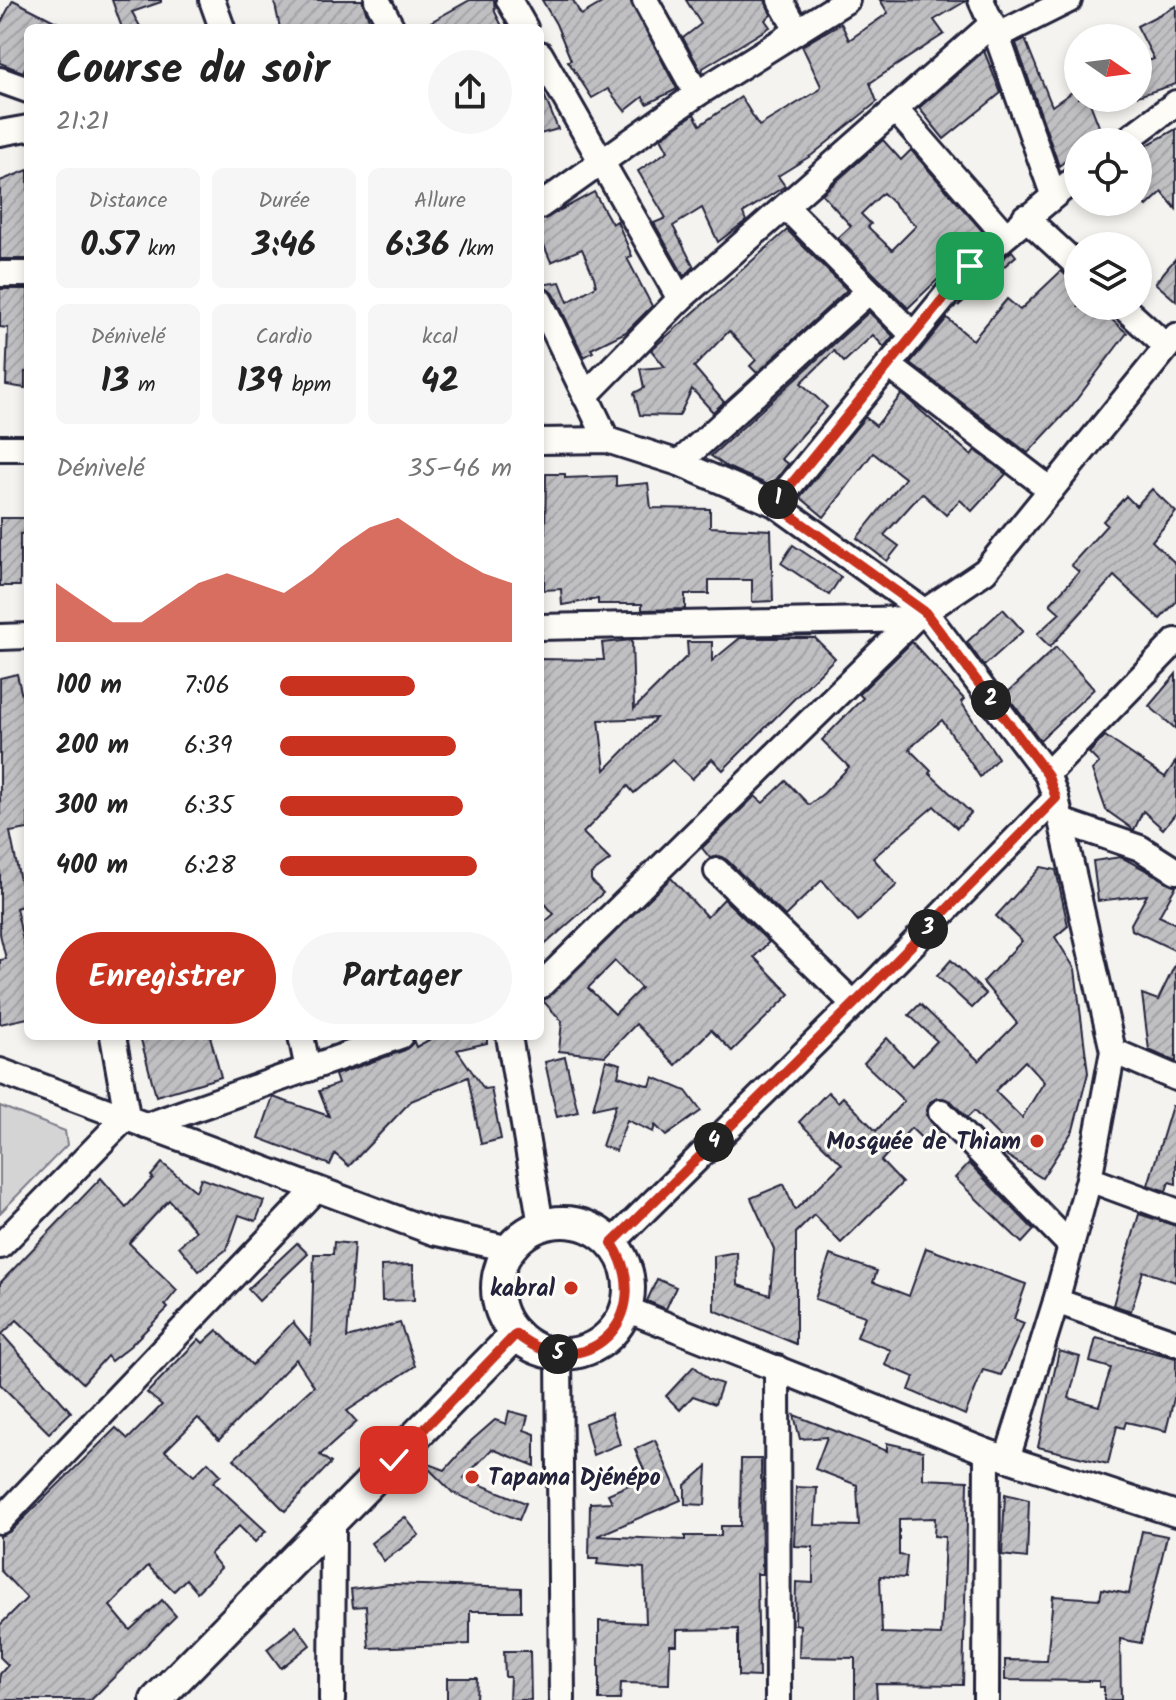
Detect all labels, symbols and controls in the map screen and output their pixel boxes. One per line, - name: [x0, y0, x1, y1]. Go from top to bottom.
- north arrow: [1064, 24, 1152, 112]
- map controls: [1064, 24, 1152, 320]
- text: Course du soir: [56, 36, 330, 106]
- button: share: [428, 50, 512, 134]
- text: 21:21: [56, 101, 109, 143]
- button: locate: [1064, 128, 1152, 216]
- text: Distance: [88, 184, 168, 219]
- text: Durée: [258, 184, 310, 219]
- text: Allure: [414, 184, 466, 219]
- text: 0.57: [80, 219, 139, 273]
- text: 3:46: [252, 219, 316, 273]
- text: 6:36: [386, 219, 450, 273]
- text: km: [139, 232, 176, 267]
- text: /km: [450, 232, 494, 267]
- pin: [936, 232, 1004, 300]
- button: layers: [1064, 232, 1152, 320]
- icon: arrive: [948, 244, 992, 288]
- text: Dénivelé: [91, 320, 166, 355]
- text: Cardio: [256, 320, 312, 355]
- text: kcal: [422, 320, 458, 355]
- text: 13: [100, 355, 129, 409]
- text: 139: [237, 355, 283, 409]
- text: 42: [421, 355, 459, 409]
- text: m: [129, 368, 156, 403]
- text: bpm: [283, 368, 331, 403]
- text: Dénivelé: [56, 448, 145, 490]
- text: 35–46 m: [407, 448, 512, 490]
- pin: 1: [758, 479, 798, 519]
- text: 1: [775, 481, 781, 516]
- text: 100 m: [56, 665, 122, 707]
- text: 7:06: [184, 665, 230, 707]
- pin: 2: [971, 680, 1011, 720]
- text: 2: [985, 682, 997, 717]
- text: 200 m: [56, 725, 129, 767]
- text: 6:39: [184, 725, 232, 767]
- text: 300 m: [56, 785, 128, 827]
- text: 6:35: [184, 785, 234, 827]
- text: 400 m: [56, 845, 128, 887]
- text: 6:28: [184, 845, 236, 887]
- pin: 3: [908, 909, 948, 949]
- text: 3: [922, 911, 934, 946]
- button: Enregistrer: [56, 932, 276, 1024]
- button: Partager: [292, 932, 512, 1024]
- pin: 4: [694, 1122, 734, 1162]
- place label: Mosquée de Thiam: [826, 1123, 1021, 1162]
- text: 4: [708, 1124, 720, 1159]
- marker: Mosquée de Thiam: [1028, 1132, 1046, 1150]
- place label: kabral: [490, 1270, 556, 1309]
- marker: kabral: [562, 1279, 580, 1297]
- pin: 5: [538, 1334, 578, 1374]
- text: 5: [552, 1336, 564, 1371]
- pin: [360, 1426, 428, 1494]
- icon: check: [372, 1438, 416, 1482]
- place label: Tapama Djénépo: [488, 1459, 661, 1498]
- marker: Tapama Djénépo: [463, 1468, 481, 1486]

